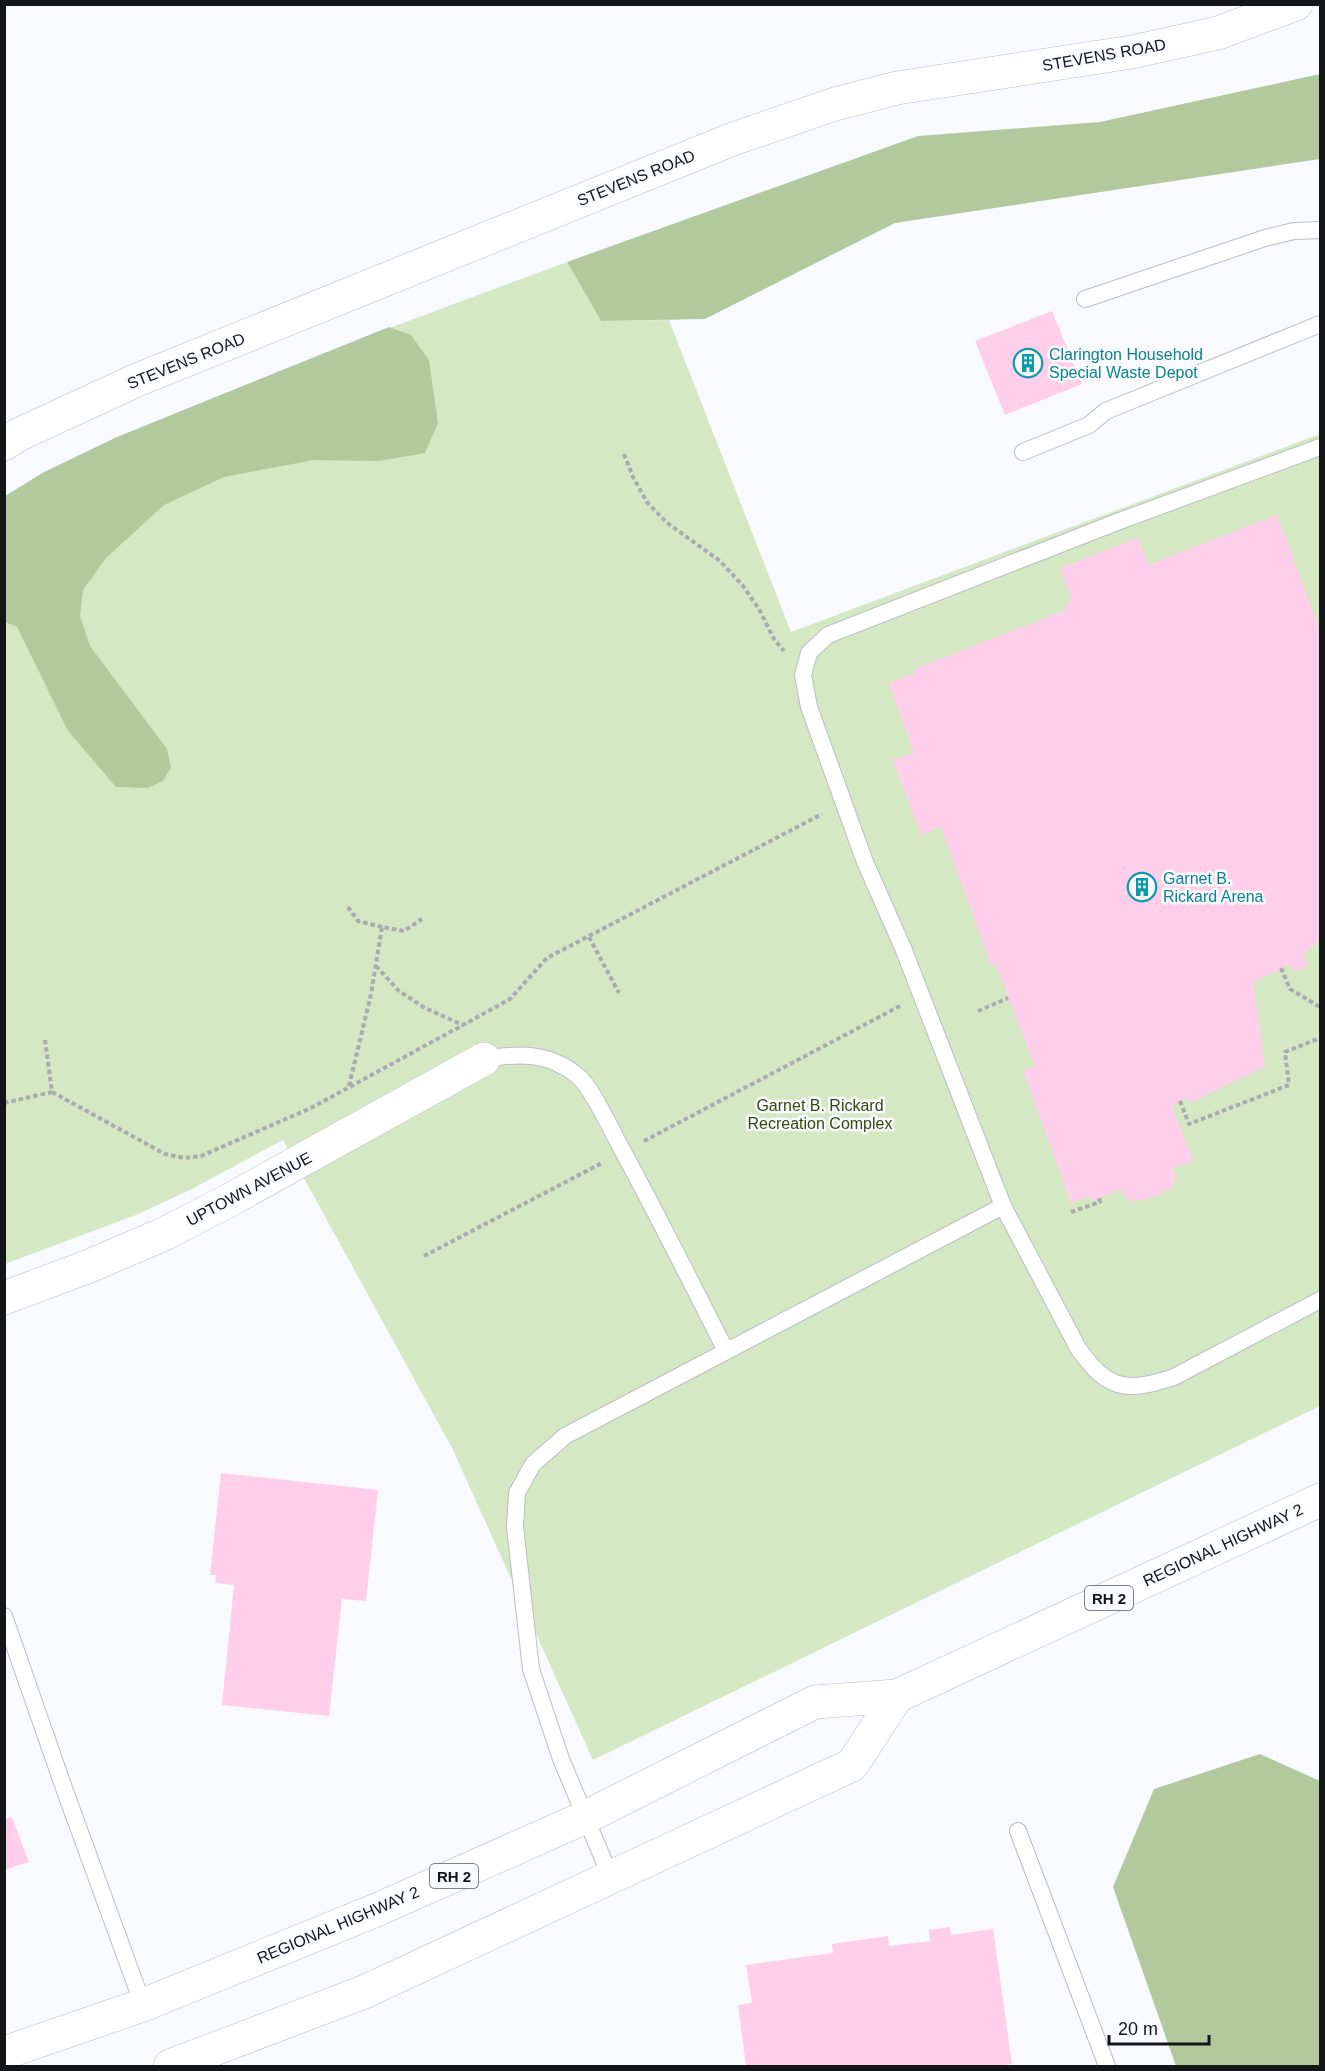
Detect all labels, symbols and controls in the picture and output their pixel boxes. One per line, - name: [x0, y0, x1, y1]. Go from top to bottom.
- street label: STEVENS ROAD: [1041, 36, 1167, 74]
- street label: STEVENS ROAD: [575, 147, 697, 209]
- street label: STEVENS ROAD: [125, 330, 247, 392]
- place label: Clarington Household Special Waste Depot: [1049, 346, 1203, 381]
- building icon: Clarington Household Special Waste Depot: [1012, 347, 1044, 379]
- place label: Garnet B. Rickard Arena: [1163, 870, 1264, 905]
- building icon: Garnet B. Rickard Arena: [1126, 871, 1158, 903]
- park label: Garnet B. Rickard Recreation Complex: [748, 1097, 892, 1132]
- street label: UPTOWN AVENUE: [184, 1149, 314, 1229]
- street label: REGIONAL HIGHWAY 2: [1140, 1500, 1306, 1590]
- road number: RH 2: [1085, 1586, 1133, 1610]
- road number: RH 2: [430, 1864, 478, 1888]
- street label: REGIONAL HIGHWAY 2: [254, 1883, 422, 1967]
- scale bar: [1109, 2008, 1210, 2046]
- text: 20 m: [1118, 2019, 1158, 2039]

